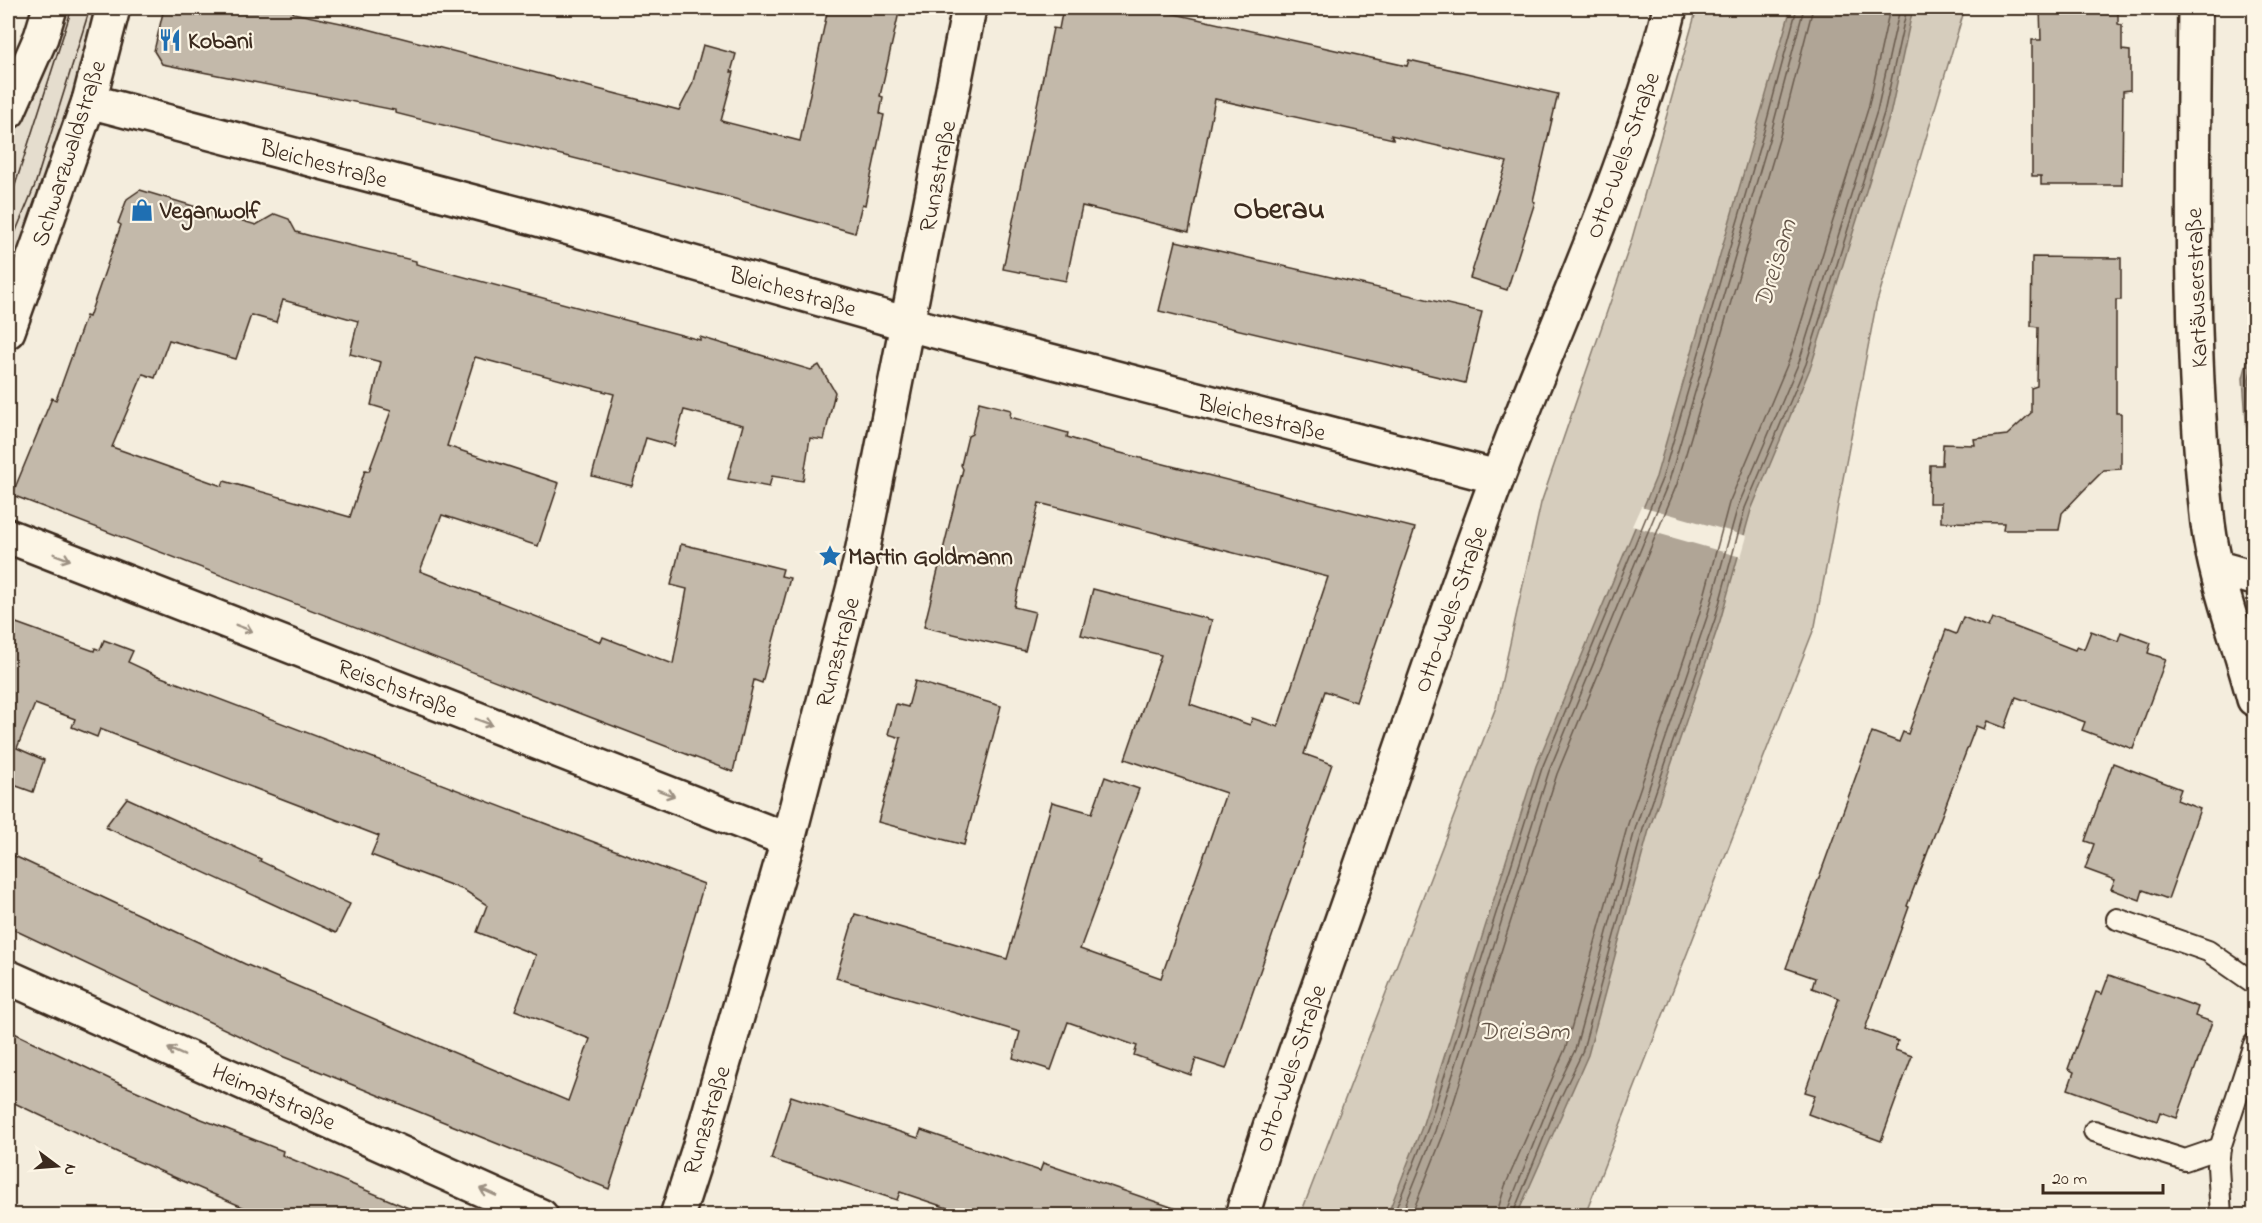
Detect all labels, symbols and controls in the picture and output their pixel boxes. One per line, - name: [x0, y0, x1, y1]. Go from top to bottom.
- place label: Kobani: [188, 25, 253, 60]
- restaurant icon: Kobani: [157, 27, 183, 53]
- street label: Schwarzwaldstraße: [24, 56, 117, 251]
- street label: Otto-Wels-Straße: [1578, 67, 1671, 244]
- street label: Runzstraße: [912, 118, 967, 235]
- street label: Bleichestraße: [255, 131, 391, 199]
- district label: Oberau: [1233, 189, 1325, 233]
- place label: Veganwolf: [159, 195, 261, 231]
- shop icon: Veganwolf: [129, 197, 155, 223]
- street label: Kartäuserstraße: [2178, 207, 2219, 369]
- water label: Dreisam: [1745, 214, 1809, 313]
- street label: Bleichestraße: [724, 258, 860, 328]
- street label: Bleichestraße: [1193, 386, 1329, 452]
- street label: Otto-Wels-Straße: [1406, 521, 1499, 698]
- place label: Martin Goldmann: [848, 541, 1013, 576]
- place icon: Martin Goldmann: [817, 543, 843, 569]
- one-way arrow: [52, 553, 71, 564]
- street label: Runzstraße: [808, 593, 871, 712]
- one-way arrow: [234, 623, 253, 634]
- street label: Reischstraße: [332, 651, 463, 729]
- one-way arrow: [474, 717, 493, 728]
- one-way arrow: [656, 788, 675, 799]
- street label: Otto-Wels-Straße: [1247, 980, 1338, 1157]
- water label: Dreisam: [1479, 1014, 1570, 1052]
- one-way arrow: [167, 1046, 185, 1058]
- street label: Heimatstraße: [205, 1055, 341, 1141]
- street label: Runzstraße: [675, 1061, 742, 1180]
- north arrow: [27, 1136, 87, 1196]
- scale bar: [2043, 1157, 2163, 1195]
- text: N: [56, 1161, 83, 1178]
- text: 20 m: [2052, 1167, 2087, 1193]
- one-way arrow: [479, 1185, 497, 1196]

